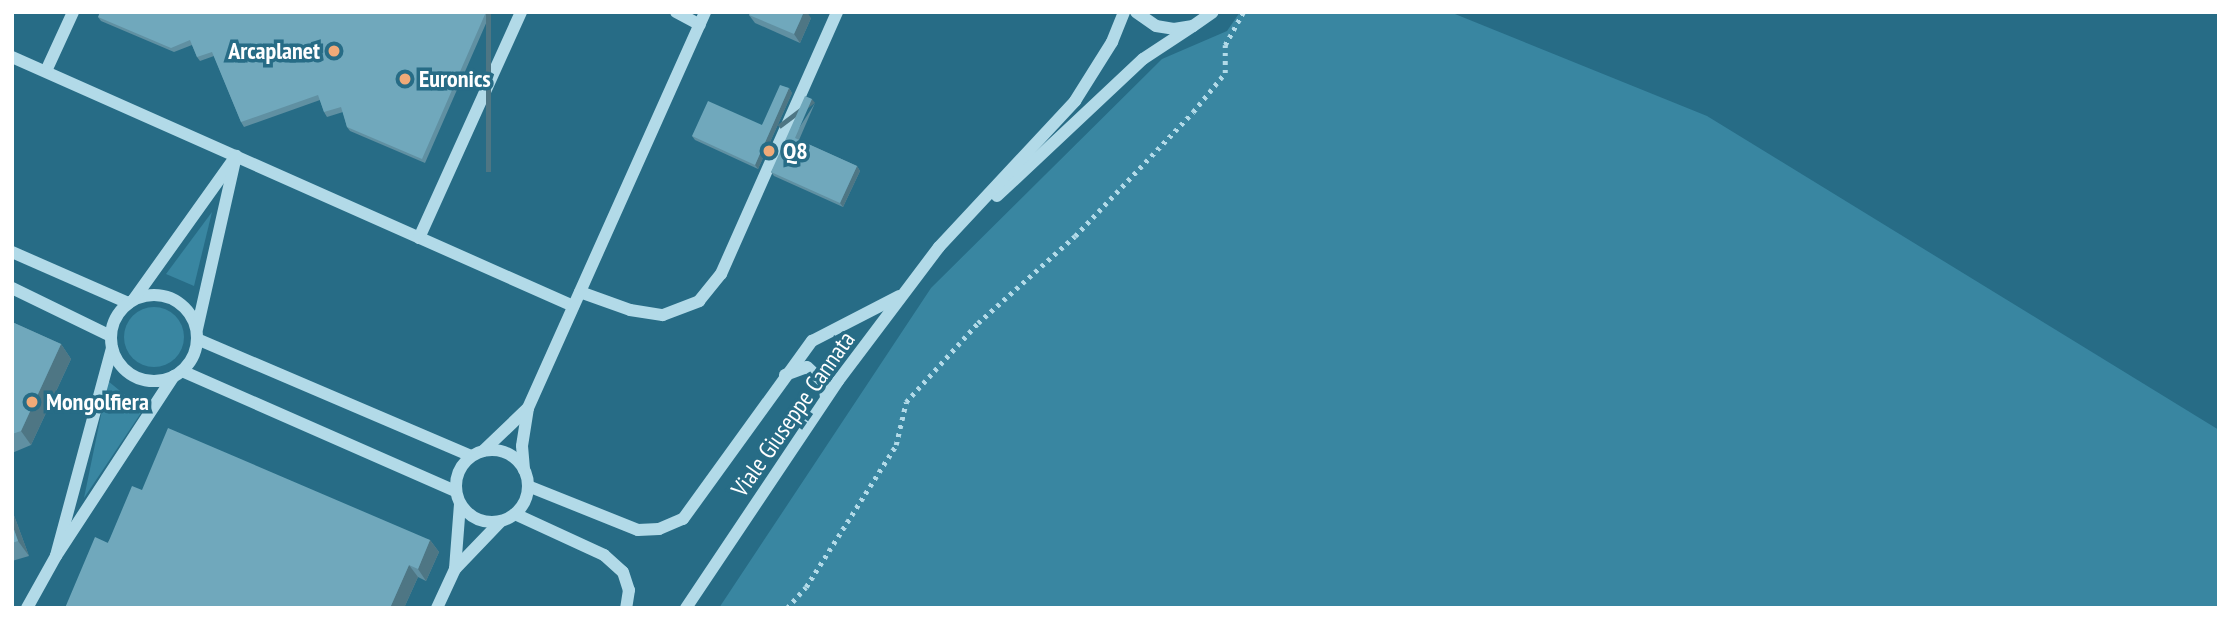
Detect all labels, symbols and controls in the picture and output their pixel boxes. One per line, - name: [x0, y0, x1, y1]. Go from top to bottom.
- place label: Arcaplanet: [228, 37, 320, 65]
- marker: Arcaplanet: [326, 43, 342, 59]
- place label: Euronics: [419, 65, 491, 93]
- marker: Euronics: [397, 71, 413, 87]
- place label: Q8: [783, 137, 808, 165]
- marker: Q8: [761, 143, 777, 159]
- street label: Viale Giuseppe Cannata: [725, 326, 861, 502]
- place label: Mongolfiera: [46, 388, 149, 416]
- marker: Mongolfiera: [24, 394, 40, 410]

